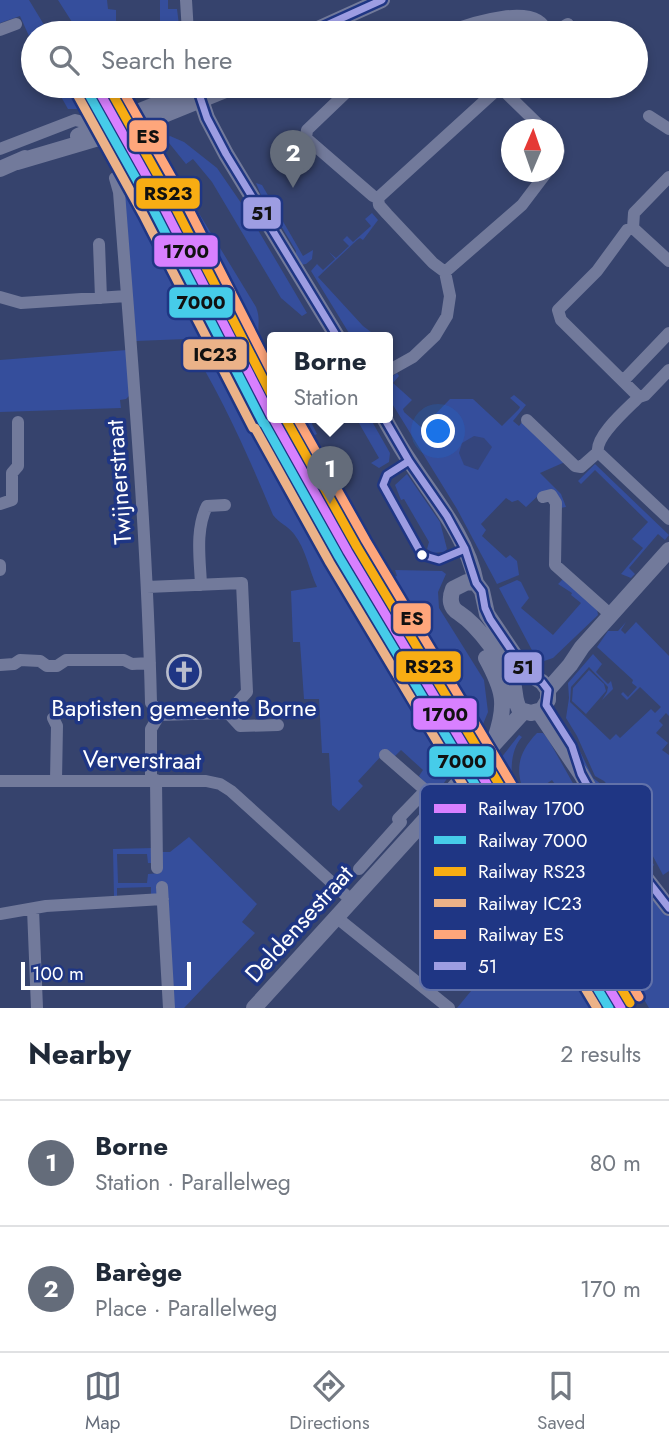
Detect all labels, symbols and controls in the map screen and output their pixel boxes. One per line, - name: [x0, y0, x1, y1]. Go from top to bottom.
- search box: [21, 21, 648, 98]
- icon: search: [45, 41, 83, 79]
- text: Search here: [101, 41, 233, 79]
- line badge: ES: [128, 119, 168, 153]
- north arrow: [501, 119, 564, 182]
- text: ES: [136, 123, 160, 150]
- pin: 2: [270, 130, 316, 188]
- line badge: RS23: [135, 177, 201, 210]
- text: RS23: [144, 180, 192, 207]
- line badge: 51: [242, 196, 282, 230]
- text: 51: [251, 200, 273, 227]
- line badge: 1700: [153, 234, 219, 268]
- text: 1700: [163, 238, 209, 265]
- line badge: 7000: [168, 286, 234, 319]
- text: 7000: [176, 289, 226, 316]
- popup: [267, 332, 393, 423]
- line badge: IC23: [182, 338, 248, 371]
- text: IC23: [193, 341, 237, 368]
- text: Borne: [293, 342, 367, 380]
- text: Station: [293, 380, 359, 414]
- your location: [421, 414, 455, 448]
- street label: Twijnerstraat: [97, 418, 140, 545]
- pin: 1: [307, 446, 353, 504]
- unlabelled marker: [415, 548, 429, 562]
- line badge: ES: [392, 602, 432, 635]
- text: ES: [400, 605, 424, 632]
- line badge: RS23: [395, 650, 462, 683]
- line badge: 51: [503, 651, 543, 684]
- church icon: Baptisten gemeente Borne: [165, 653, 203, 691]
- text: RS23: [405, 653, 453, 680]
- text: 51: [512, 654, 534, 681]
- place label: Baptisten gemeente Borne: [51, 690, 317, 725]
- line badge: 1700: [412, 697, 478, 731]
- text: 1700: [422, 701, 468, 728]
- street label: Ververstraat: [82, 741, 202, 778]
- line badge: 7000: [428, 745, 495, 778]
- text: 7000: [437, 748, 487, 775]
- legend: [420, 784, 652, 990]
- text: Railway 1700: [478, 795, 584, 822]
- text: Railway 7000: [478, 827, 587, 854]
- street label: Deldensestraat: [236, 857, 361, 990]
- text: Railway RS23: [478, 858, 585, 885]
- text: Railway IC23: [478, 890, 582, 917]
- text: Railway ES: [478, 921, 564, 948]
- text: 51: [478, 953, 497, 980]
- scale bar: [21, 959, 191, 991]
- text: 100 m: [32, 960, 84, 987]
- text: Nearby: [28, 1032, 131, 1075]
- text: 2 results: [560, 1037, 641, 1071]
- text: Borne: [95, 1127, 168, 1165]
- text: 1: [45, 1146, 57, 1180]
- text: 80 m: [590, 1146, 641, 1180]
- text: Station · Parallelweg: [95, 1165, 291, 1199]
- text: Barège: [95, 1253, 182, 1291]
- text: 2: [43, 1272, 59, 1306]
- text: 170 m: [580, 1272, 641, 1306]
- text: Place · Parallelweg: [95, 1291, 277, 1325]
- tab: Map: [84, 1367, 122, 1436]
- tab: Directions: [289, 1367, 370, 1436]
- tab: Saved: [537, 1367, 585, 1436]

